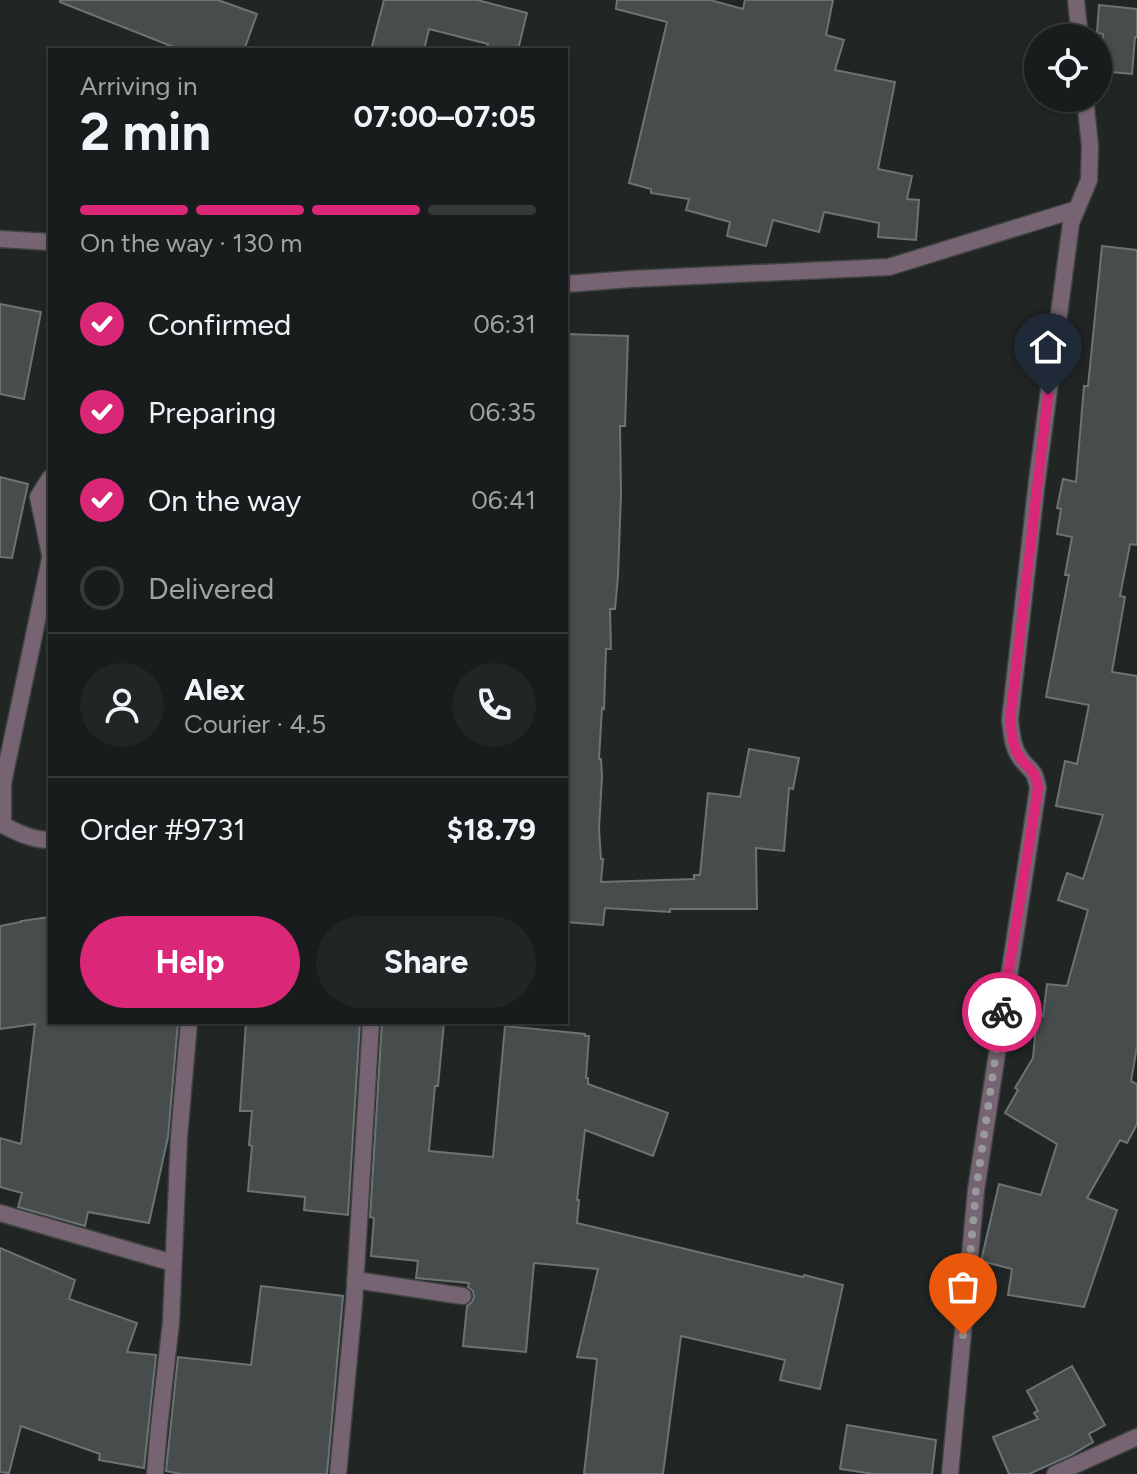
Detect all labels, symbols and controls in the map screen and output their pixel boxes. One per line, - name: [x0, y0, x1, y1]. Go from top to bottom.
- map controls: [1024, 24, 1112, 112]
- button: locate: [1024, 24, 1112, 112]
- text: Arriving in: [80, 70, 198, 102]
- text: 07:00–07:05: [353, 98, 536, 135]
- text: 2 min: [80, 101, 211, 163]
- text: On the way · 130 m: [80, 227, 302, 259]
- icon: check: [80, 302, 124, 346]
- text: Confirmed: [148, 306, 291, 343]
- text: 06:31: [473, 308, 536, 340]
- pin: [1014, 313, 1082, 395]
- icon: home: [1026, 325, 1070, 369]
- icon: check: [80, 390, 124, 434]
- text: Preparing: [148, 394, 276, 431]
- text: 06:35: [469, 396, 536, 428]
- icon: check: [80, 478, 124, 522]
- text: On the way: [148, 482, 301, 519]
- text: 06:41: [471, 484, 536, 516]
- text: Delivered: [148, 570, 274, 607]
- button: person: [80, 663, 164, 747]
- button: phone: [452, 663, 536, 747]
- text: Alex: [184, 671, 245, 708]
- text: Courier · 4.5: [184, 708, 326, 740]
- text: Order #9731: [80, 811, 246, 848]
- text: $18.79: [447, 811, 536, 848]
- button: Help: [80, 916, 300, 1008]
- button: Share: [316, 916, 536, 1008]
- courier: [962, 972, 1042, 1052]
- icon: bike: [980, 990, 1024, 1034]
- pin: [929, 1253, 997, 1335]
- icon: bag: [941, 1265, 985, 1309]

